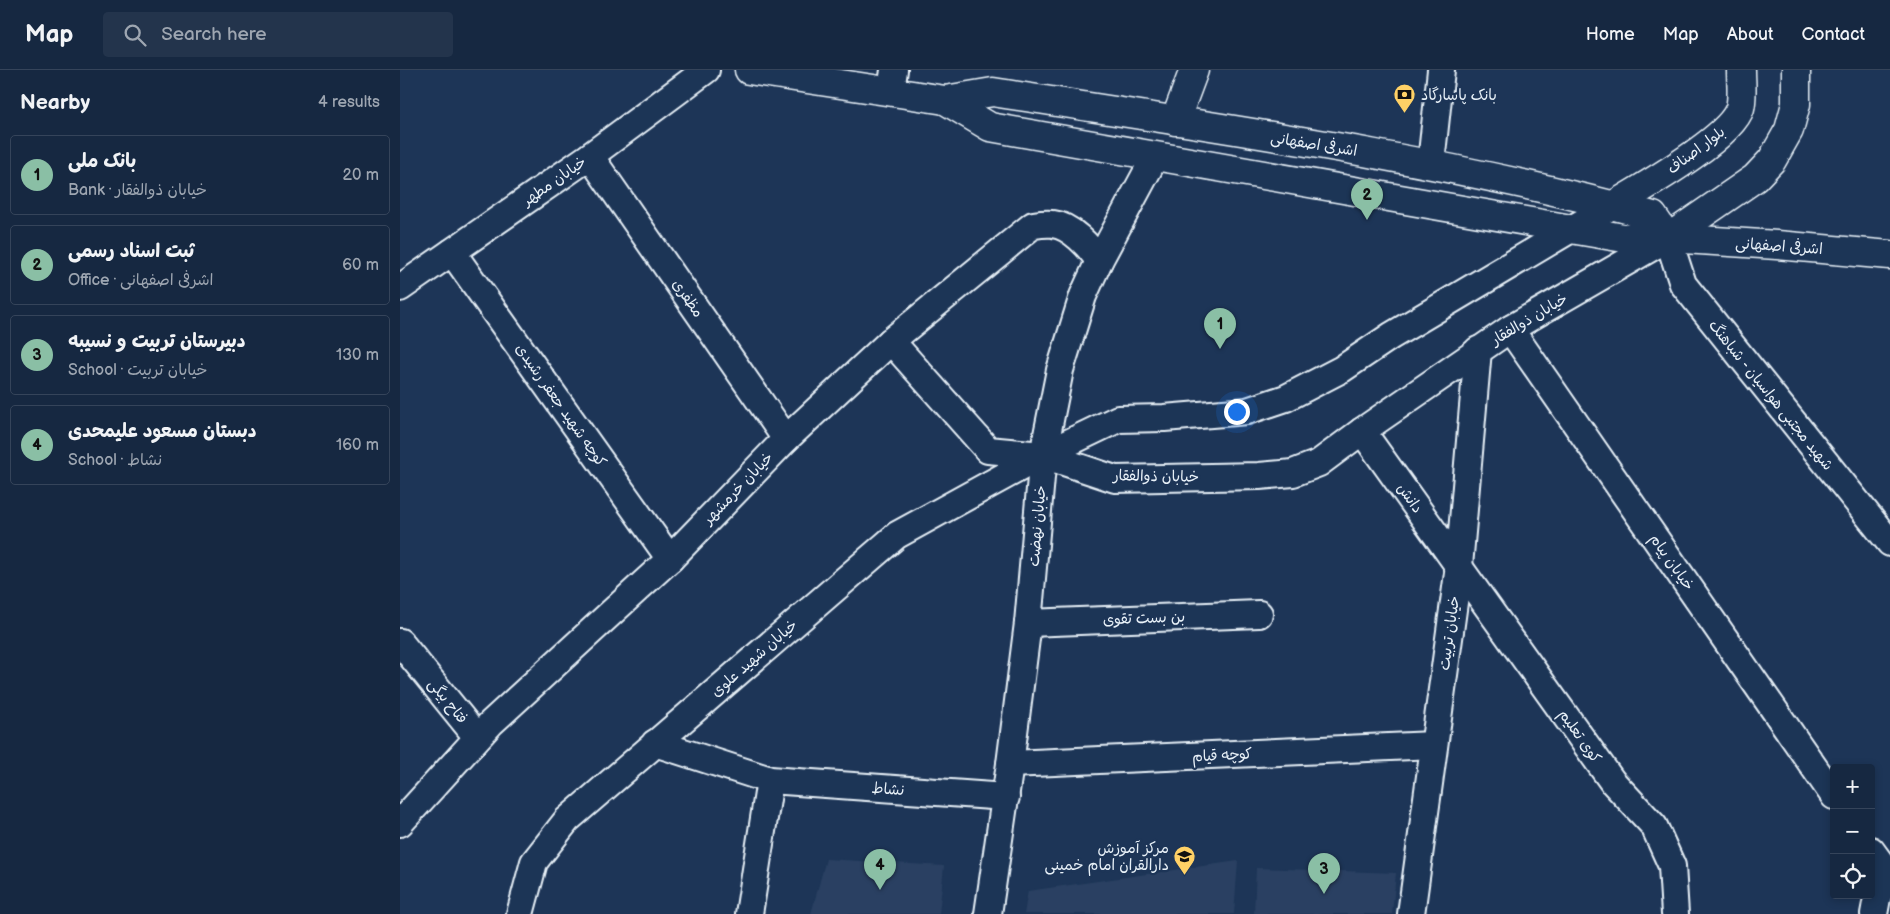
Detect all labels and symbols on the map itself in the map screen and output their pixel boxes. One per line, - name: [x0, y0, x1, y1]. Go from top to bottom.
- bank icon: بانک پاسارگاد: [1393, 83, 1417, 114]
- place label: بانک پاسارگاد: [1421, 86, 1497, 105]
- street label: بلوار اصناف: [1664, 122, 1729, 178]
- street label: اشرفی اصفهانی: [1269, 127, 1359, 161]
- street label: خیابان مطهر: [517, 152, 590, 212]
- pin: 2: [1351, 179, 1383, 220]
- street label: اشرفی اصفهانی: [1735, 233, 1823, 259]
- street label: مظفری: [668, 275, 708, 321]
- street label: خیابان ذوالفقار: [1487, 289, 1571, 350]
- pin: 1: [1204, 308, 1236, 349]
- street label: شهید مجتبی هواسیان - شباهنگ: [1704, 316, 1837, 474]
- street label: کوچه شهید جعفر رشیدی: [511, 340, 610, 471]
- your location: [1224, 399, 1250, 425]
- street label: خیابان خرمشهر: [698, 448, 777, 530]
- street label: خیابان ذوالفقار: [1112, 466, 1199, 487]
- street label: دانش: [1392, 480, 1427, 517]
- street label: خیابان نهضت: [1024, 485, 1051, 568]
- street label: خیابان پیام: [1644, 530, 1698, 595]
- street label: خیابان تربیت: [1435, 595, 1464, 672]
- street label: بن بست تقوی: [1103, 608, 1186, 629]
- street label: خیابان شهید علوی: [707, 616, 802, 701]
- street label: فتاح بیگی: [424, 675, 472, 728]
- street label: کوی تعلیم: [1553, 706, 1605, 768]
- street label: کوچه قیام: [1191, 744, 1253, 768]
- street label: نشاط: [871, 779, 905, 800]
- place label: مرکز آموزش دارالقران امام خمینی: [1044, 839, 1169, 876]
- school or university icon: مرکز آموزش دارالقران امام خمینی: [1173, 845, 1197, 876]
- pin: 4: [864, 849, 896, 890]
- pin: 3: [1308, 853, 1340, 894]

